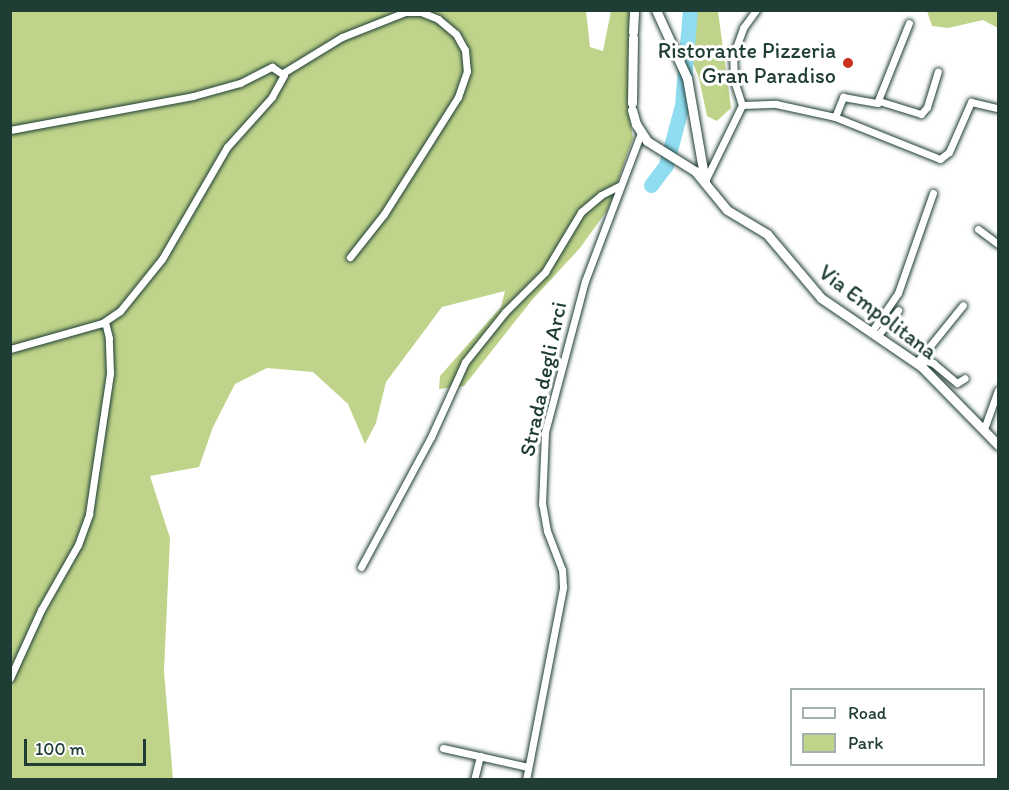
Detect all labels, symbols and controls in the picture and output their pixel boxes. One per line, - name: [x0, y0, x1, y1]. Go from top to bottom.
- place label: Ristorante Pizzeria Gran Paradiso: [657, 37, 836, 88]
- marker: Ristorante Pizzeria Gran Paradiso: [841, 56, 855, 70]
- street label: Via Empolitana: [813, 259, 943, 365]
- street label: Strada degli Arci: [514, 299, 572, 459]
- legend: [790, 688, 985, 766]
- text: Road: [848, 702, 887, 724]
- scale bar: [27, 727, 148, 765]
- text: Park: [848, 732, 883, 754]
- text: 100 m: [35, 738, 85, 760]

